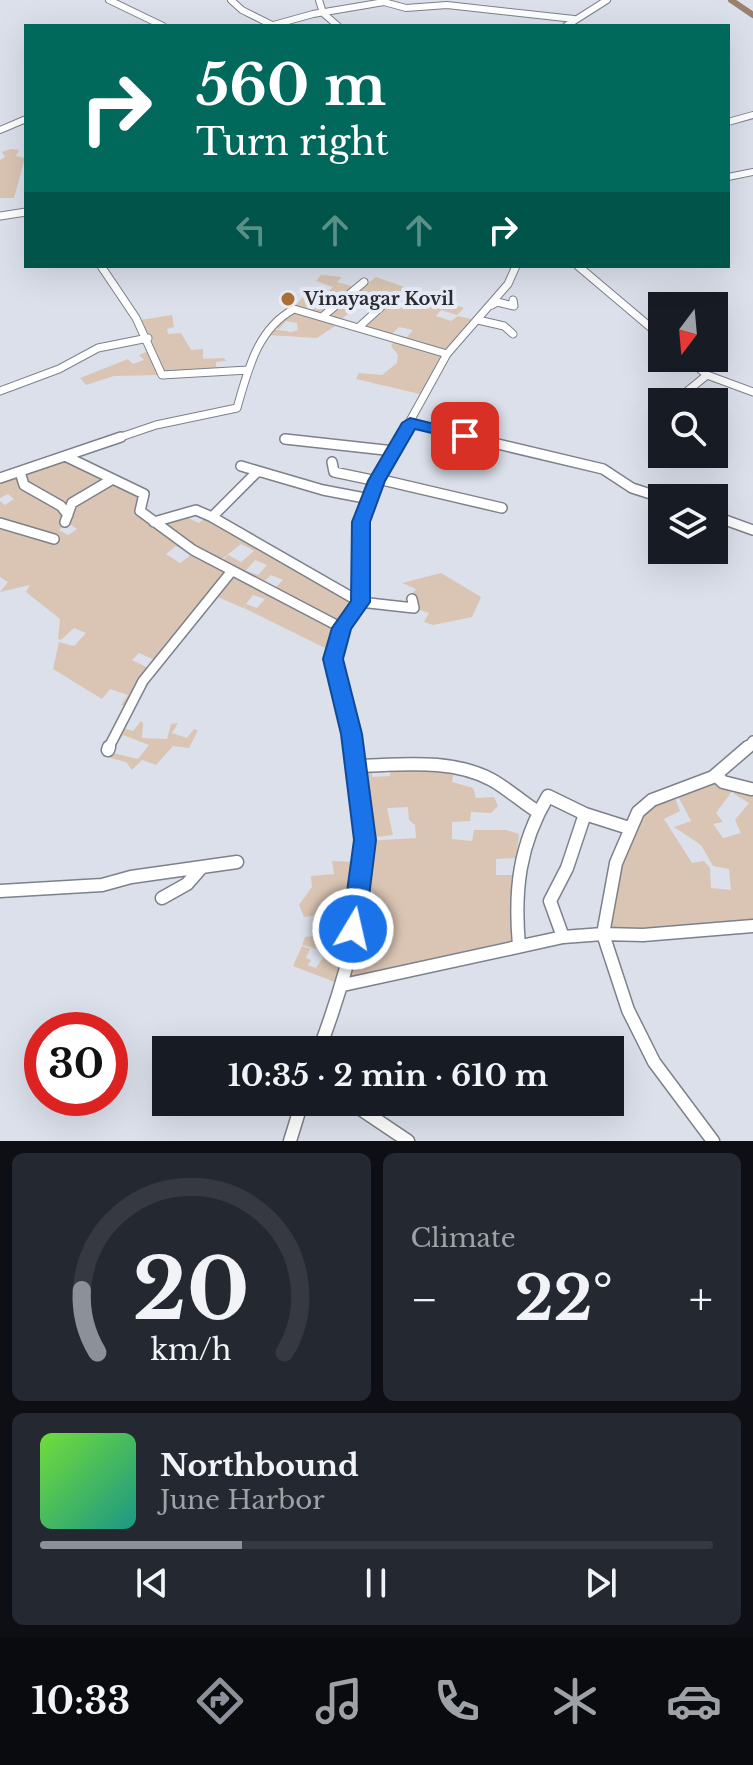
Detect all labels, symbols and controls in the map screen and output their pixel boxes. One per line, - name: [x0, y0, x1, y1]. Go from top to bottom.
- text: 560 m: [196, 51, 386, 120]
- icon: right: [64, 56, 168, 160]
- text: Turn right: [196, 120, 389, 165]
- icon: left: [229, 208, 273, 252]
- icon: ahead: [313, 208, 357, 252]
- icon: ahead: [397, 208, 441, 252]
- icon: right: [481, 208, 525, 252]
- place label: Vinayagar Kovil: [303, 288, 455, 310]
- marker: Vinayagar Kovil: [279, 290, 297, 308]
- north arrow: [648, 292, 728, 372]
- map controls: [648, 292, 728, 564]
- button: search: [648, 388, 728, 468]
- pin: [431, 402, 499, 470]
- icon: arrive: [443, 414, 487, 458]
- button: layers: [648, 484, 728, 564]
- position arrow: [311, 887, 395, 971]
- speed limit sign: 30: [24, 1012, 128, 1116]
- text: 10:35 · 2 min · 610 m: [228, 1057, 548, 1094]
- text: Climate: [411, 1222, 516, 1254]
- text: 20: [133, 1238, 250, 1341]
- text: 22°: [515, 1262, 613, 1336]
- text: −: [411, 1272, 438, 1327]
- text: +: [689, 1272, 713, 1327]
- text: km/h: [151, 1332, 232, 1368]
- text: Northbound: [160, 1447, 359, 1484]
- text: June Harbor: [160, 1484, 325, 1516]
- icon: previous: [130, 1561, 174, 1605]
- icon: pause: [354, 1561, 398, 1605]
- icon: next: [579, 1561, 623, 1605]
- icon: directions: [192, 1673, 248, 1729]
- icon: music: [311, 1673, 367, 1729]
- icon: phone: [429, 1673, 485, 1729]
- icon: climate: [547, 1673, 603, 1729]
- icon: car: [666, 1673, 722, 1729]
- text: 10:33: [31, 1679, 130, 1724]

